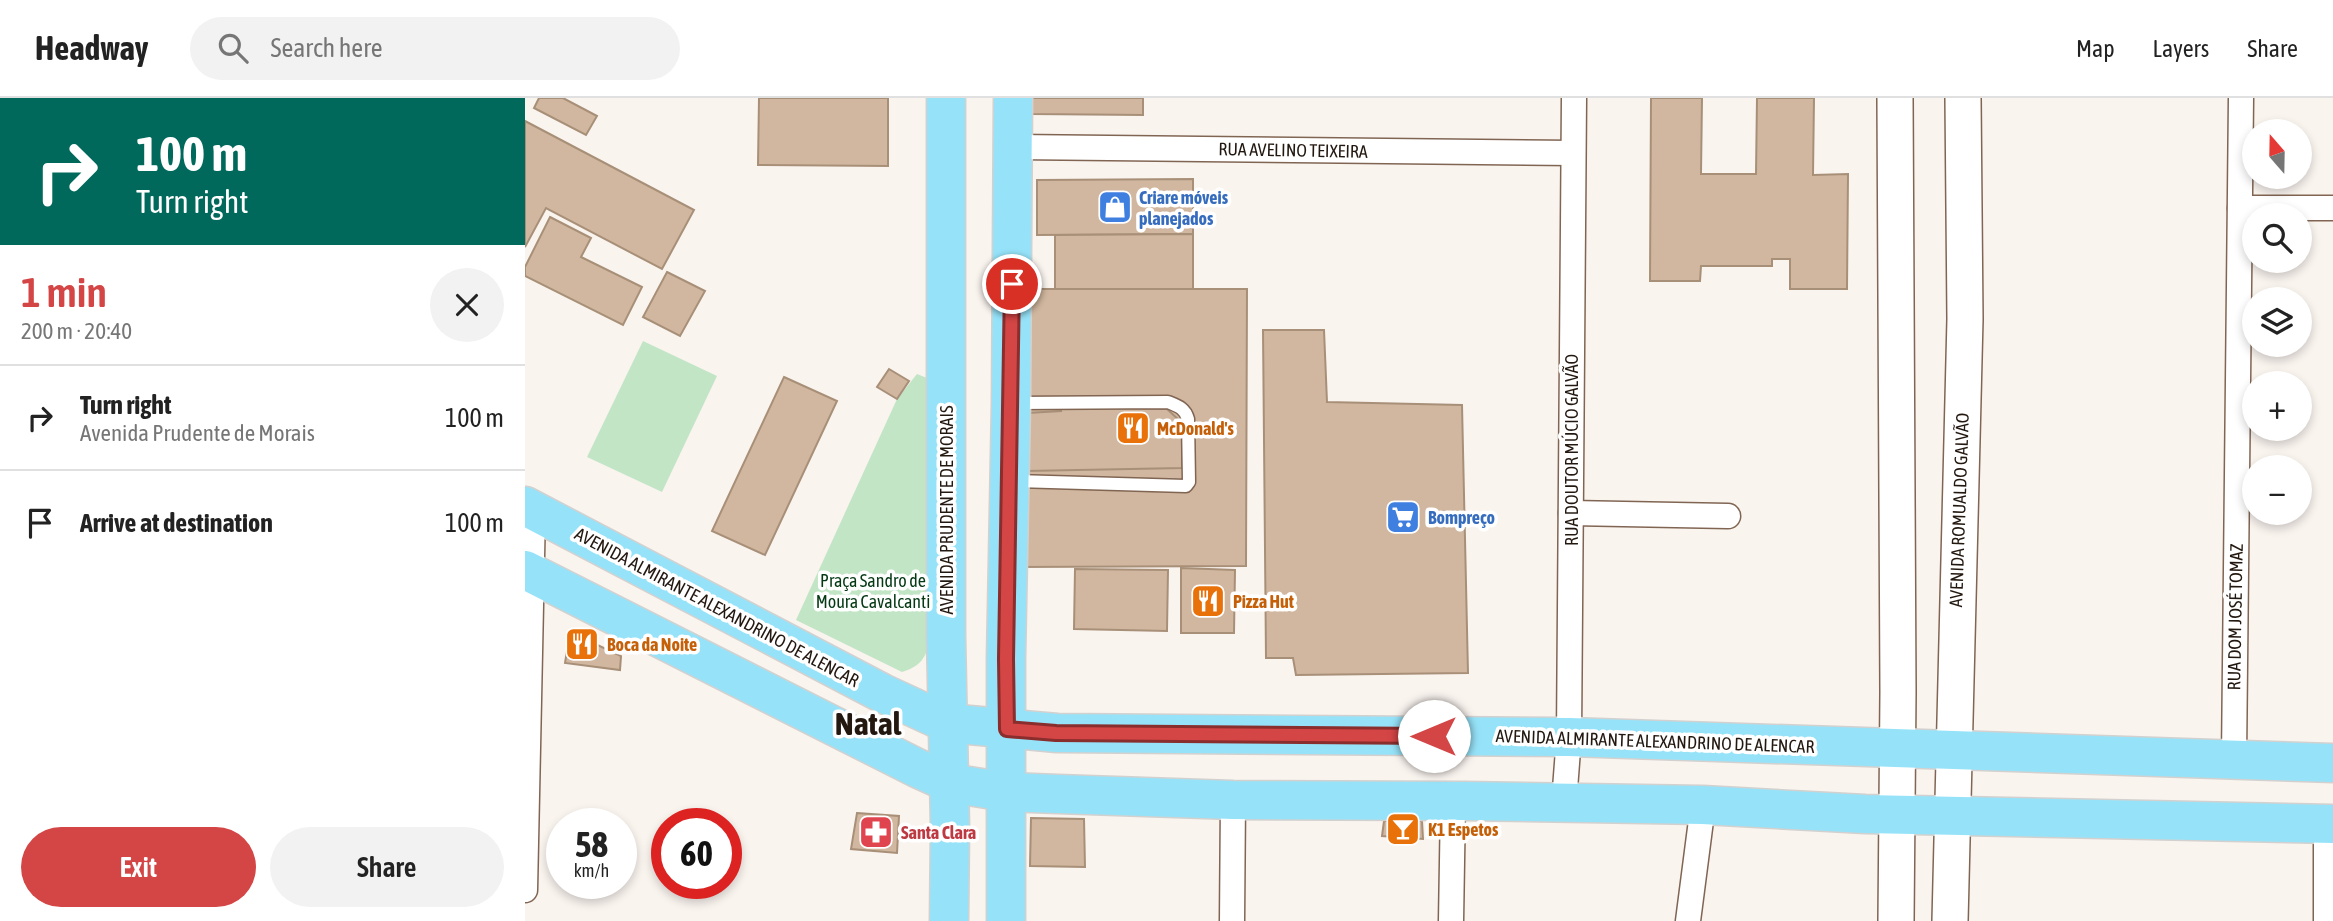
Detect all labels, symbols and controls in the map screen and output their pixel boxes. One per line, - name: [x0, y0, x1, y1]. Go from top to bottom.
- search box: [190, 17, 680, 80]
- text: Headway: [35, 29, 148, 67]
- icon: search: [214, 29, 252, 67]
- text: Search here: [270, 33, 383, 63]
- text: Map: [2076, 35, 2115, 62]
- text: Layers: [2153, 35, 2209, 62]
- text: Share: [2247, 35, 2298, 62]
- north arrow: [2242, 119, 2312, 189]
- map controls: [2242, 119, 2312, 525]
- text: 100 m: [136, 125, 247, 181]
- icon: right: [21, 126, 112, 217]
- street label: RUA AVELINO TEIXEIRA: [1218, 138, 1368, 162]
- text: Turn right: [136, 183, 249, 220]
- place label: Criare móveis planejados: [1139, 187, 1229, 229]
- shop icon: Criare móveis planejados: [1096, 188, 1134, 226]
- button: search: [2242, 203, 2312, 273]
- pin: [982, 254, 1042, 314]
- icon: arrive: [993, 265, 1031, 303]
- text: 1 min: [21, 268, 107, 316]
- button: close: [430, 268, 504, 342]
- button: layers: [2242, 287, 2312, 357]
- text: 200 m · 20:40: [21, 318, 132, 344]
- street label: RUA DOUTOR MÚCIO GALVÃO: [1561, 354, 1582, 546]
- button: +: [2242, 371, 2312, 441]
- text: Turn right: [80, 390, 171, 420]
- icon: right: [21, 399, 59, 437]
- text: 100 m: [445, 403, 504, 433]
- street label: AVENIDA PRUDENTE DE MORAIS: [936, 405, 957, 615]
- restaurant icon: McDonald's: [1114, 409, 1152, 447]
- street label: AVENIDA ROMUALDO GALVÃO: [1945, 412, 1973, 608]
- place label: McDonald's: [1157, 418, 1234, 439]
- text: Avenida Prudente de Morais: [80, 420, 315, 446]
- button: −: [2242, 455, 2312, 525]
- supermarket icon: Bompreço: [1384, 498, 1422, 536]
- icon: arrive: [21, 504, 59, 542]
- place label: Bompreço: [1428, 507, 1495, 528]
- text: Arrive at destination: [80, 508, 273, 538]
- text: 100 m: [445, 508, 504, 538]
- street label: AVENIDA ALMIRANTE ALEXANDRINO DE ALENCAR: [571, 523, 863, 691]
- street label: RUA DOM JOSÉ TOMAZ: [2223, 543, 2247, 691]
- park label: Praça Sandro de Moura Cavalcanti: [816, 570, 930, 612]
- restaurant icon: Pizza Hut: [1189, 582, 1227, 620]
- place label: Pizza Hut: [1233, 591, 1295, 612]
- restaurant icon: Boca da Noite: [563, 625, 601, 663]
- place label: Boca da Noite: [607, 634, 697, 655]
- position arrow: [1397, 699, 1471, 773]
- district label: Natal: [835, 705, 902, 742]
- street label: AVENIDA ALMIRANTE ALEXANDRINO DE ALENCAR: [1495, 725, 1815, 757]
- speed limit sign: 60: [651, 808, 742, 899]
- bar icon: K1 Espetos: [1384, 810, 1422, 848]
- pharmacy icon: Santa Clara: [857, 813, 895, 851]
- place label: K1 Espetos: [1428, 819, 1499, 840]
- place label: Santa Clara: [901, 822, 976, 843]
- text: 58: [575, 824, 608, 864]
- button: Exit: [21, 827, 256, 907]
- button: Share: [270, 827, 504, 907]
- text: km/h: [574, 860, 609, 881]

